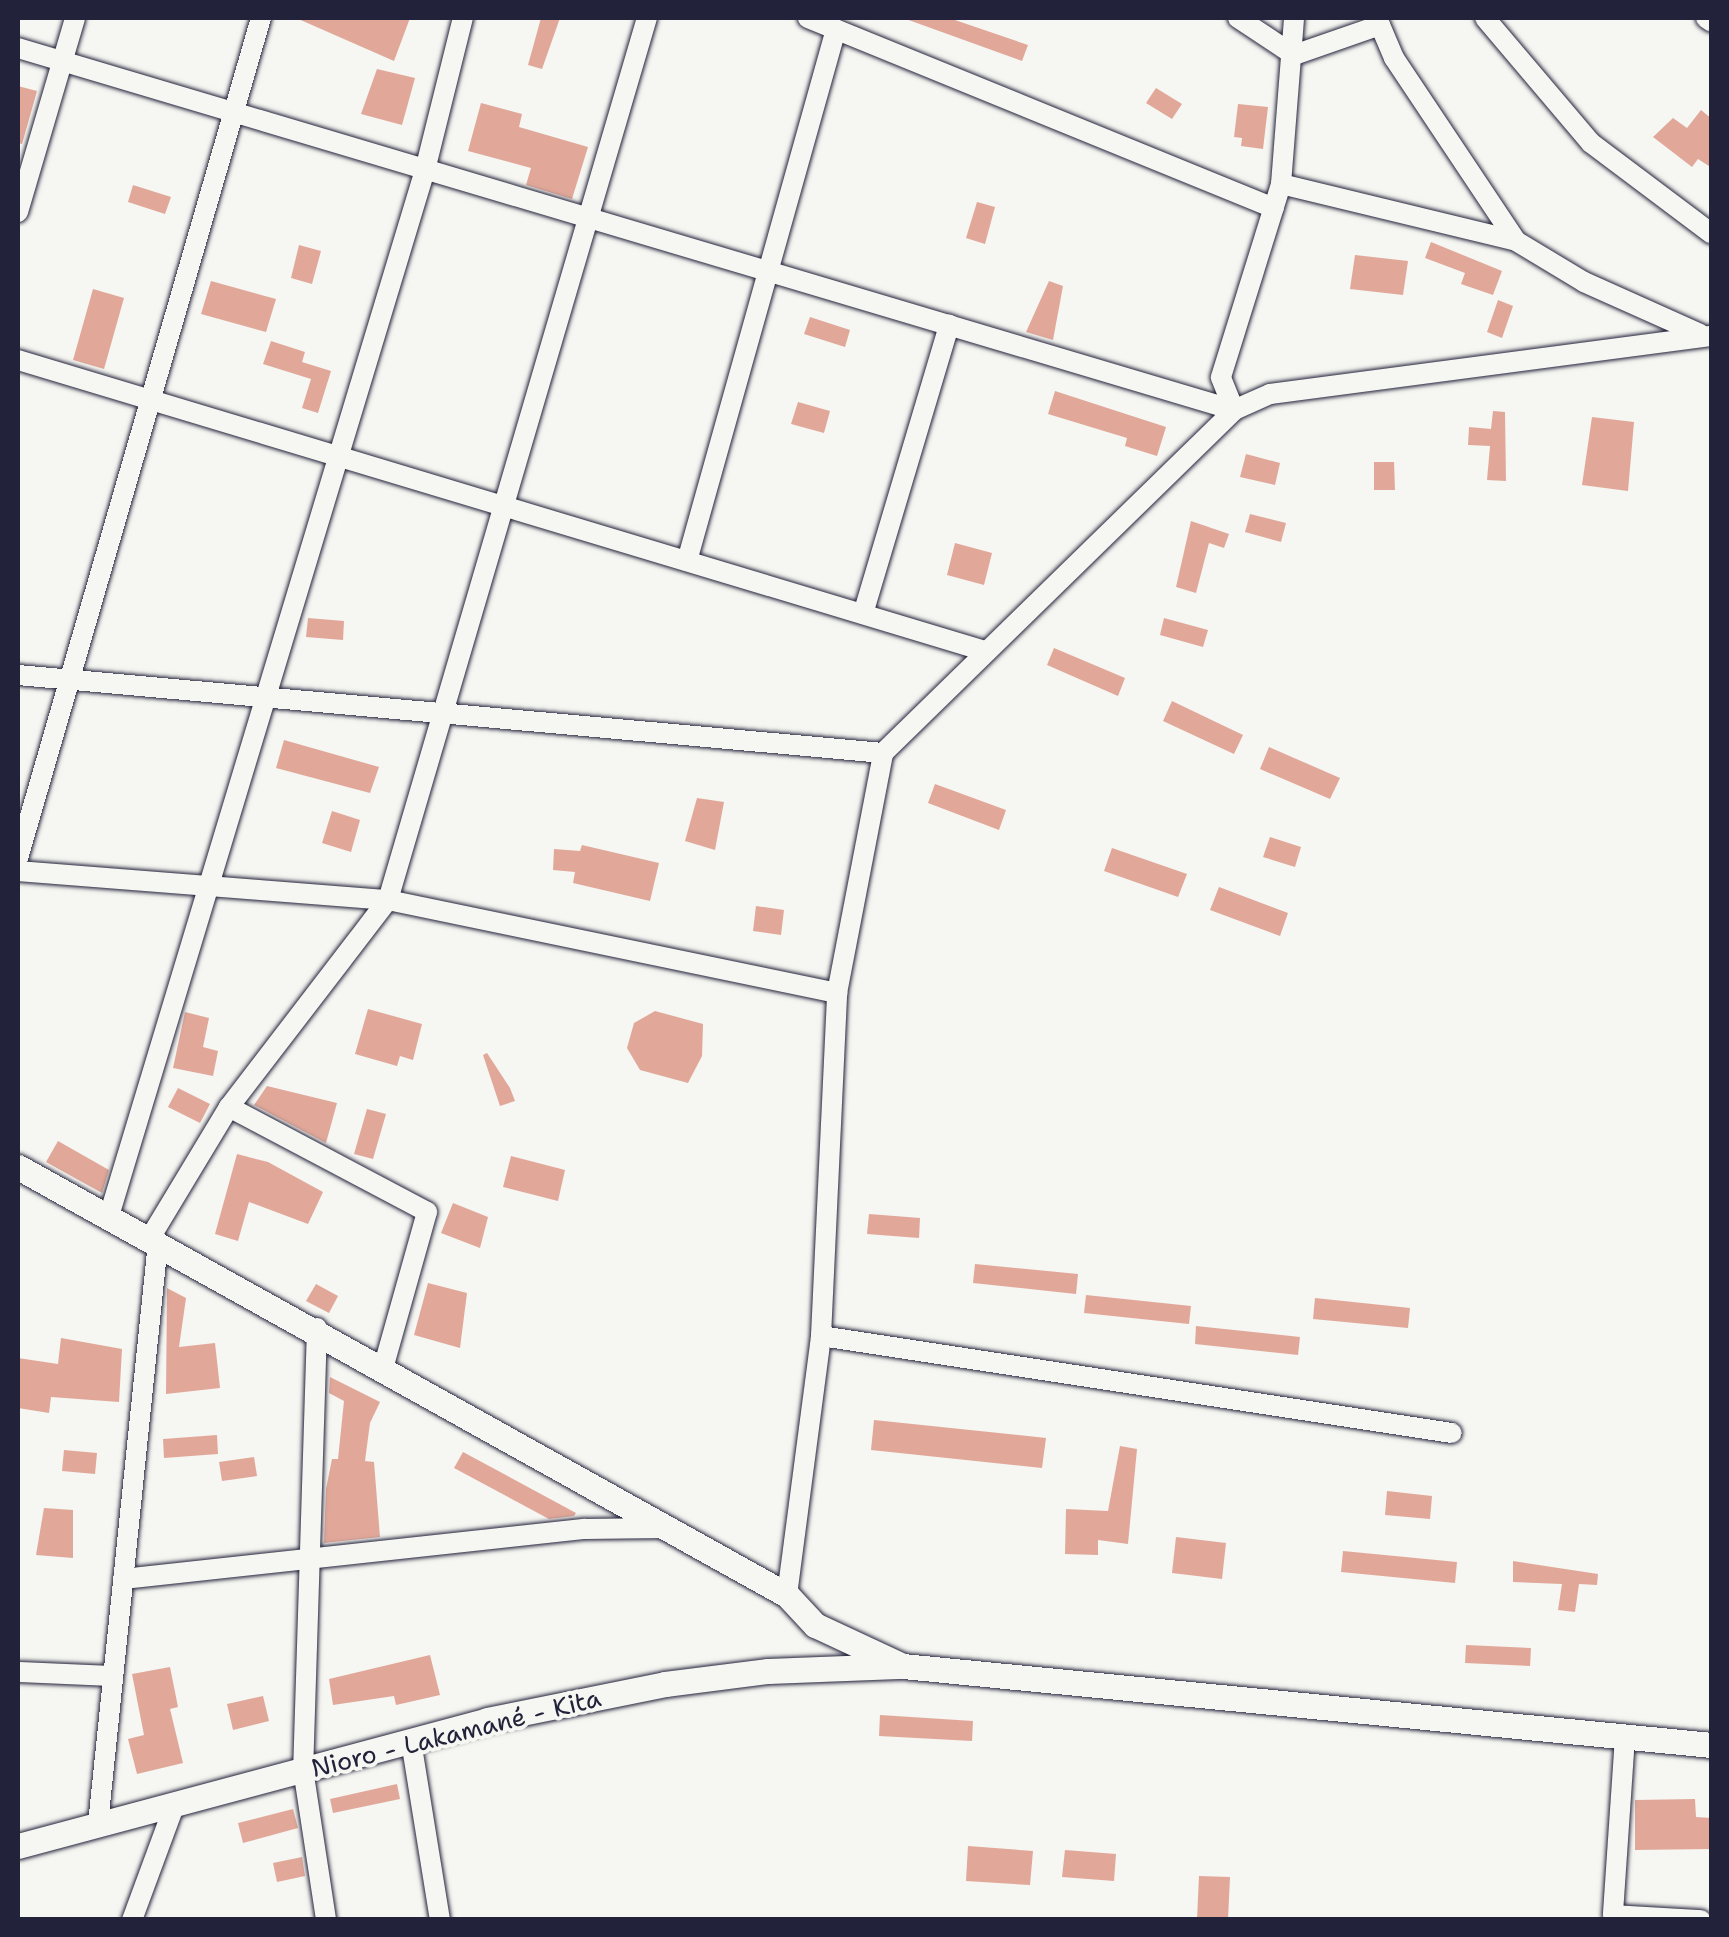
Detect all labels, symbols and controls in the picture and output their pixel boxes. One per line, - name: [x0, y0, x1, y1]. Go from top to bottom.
- street label: Nioro - Lakamané - Kita: [308, 1682, 604, 1784]

